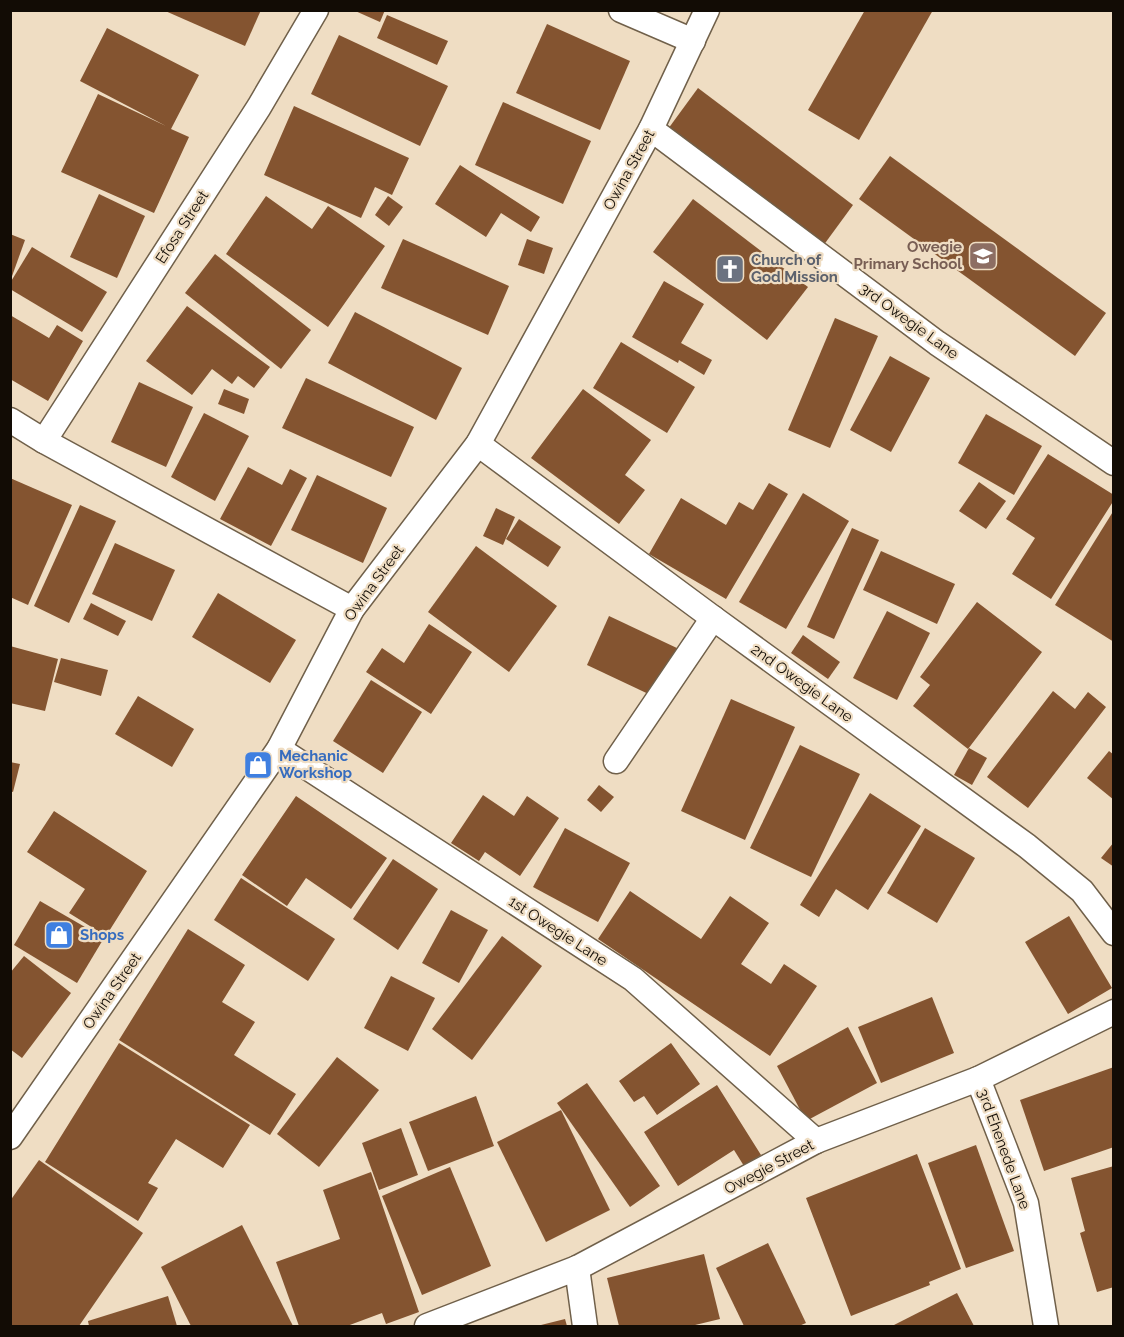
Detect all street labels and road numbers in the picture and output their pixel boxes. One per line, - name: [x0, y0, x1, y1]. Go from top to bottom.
- street label: Owina Street: [600, 127, 658, 213]
- street label: Efosa Street: [152, 187, 212, 267]
- street label: 3rd Owegie Lane: [856, 279, 962, 363]
- street label: Owina Street: [341, 542, 407, 624]
- street label: 2nd Owegie Lane: [748, 640, 857, 726]
- street label: 1st Owegie Lane: [505, 892, 611, 970]
- street label: Owina Street: [79, 949, 145, 1033]
- street label: 3rd Ehenede Lane: [974, 1086, 1034, 1212]
- street label: Owegie Street: [721, 1136, 817, 1198]

